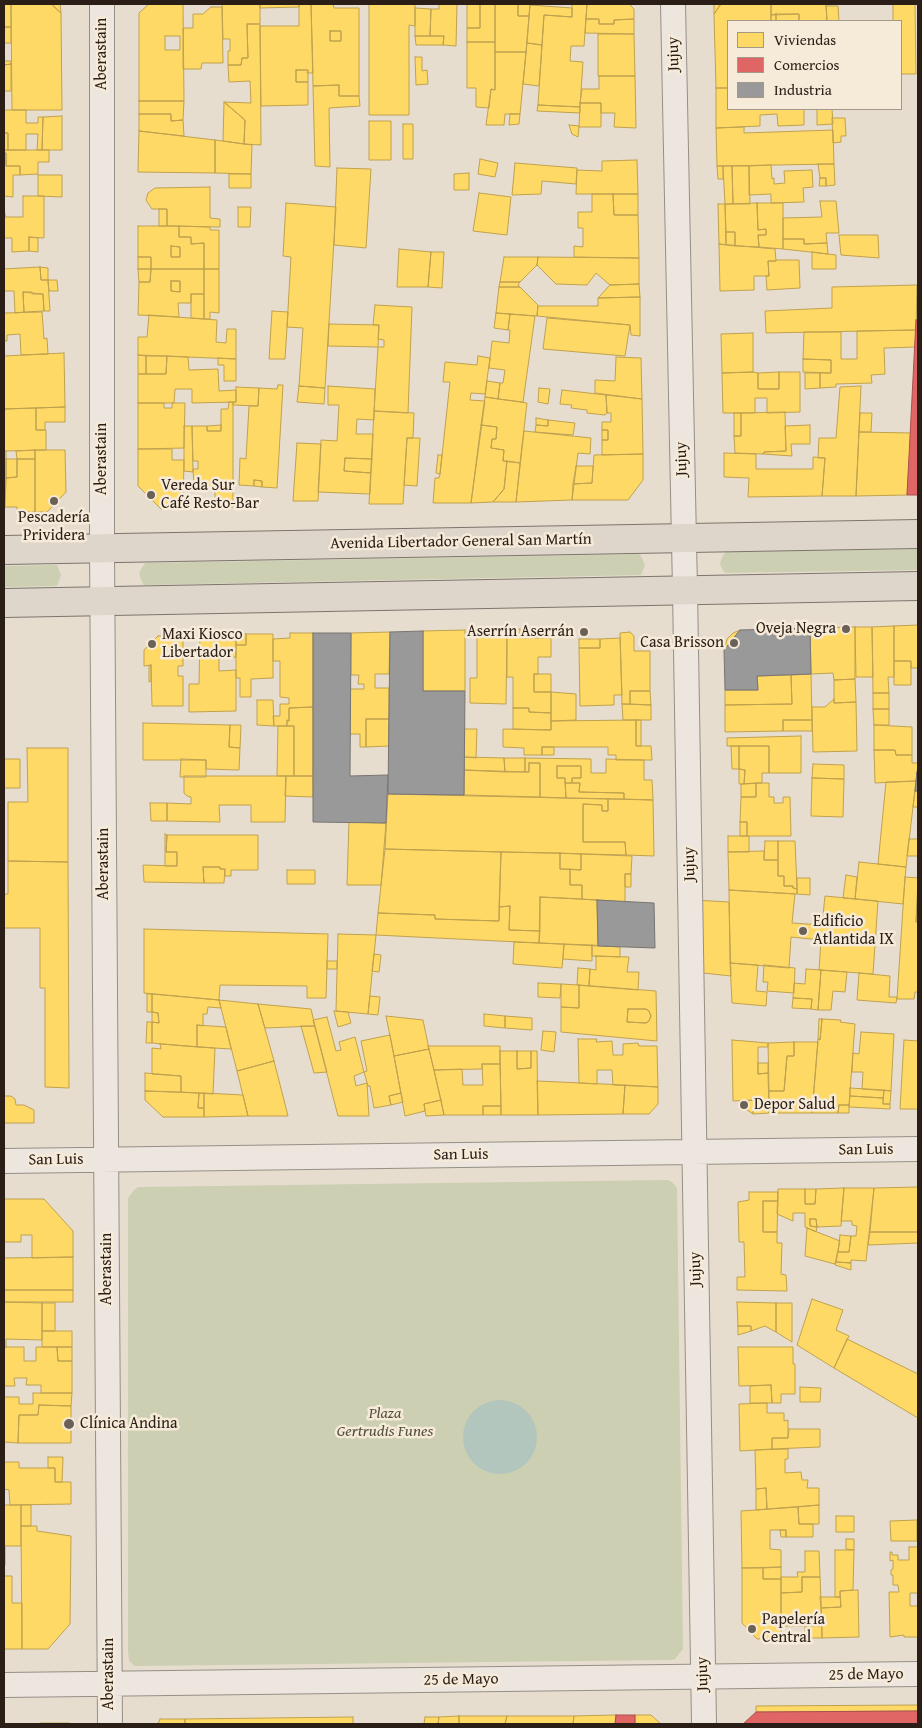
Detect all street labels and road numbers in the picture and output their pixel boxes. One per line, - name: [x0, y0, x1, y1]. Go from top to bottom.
- street label: Aberastain: [92, 18, 112, 90]
- street label: Jujuy: [664, 37, 684, 71]
- street label: Aberastain: [92, 423, 112, 495]
- street label: Jujuy: [672, 442, 692, 476]
- street label: Avenida Libertador General San Martín: [330, 530, 592, 554]
- street label: Aberastain: [94, 828, 114, 900]
- street label: Jujuy: [680, 847, 700, 881]
- street label: San Luis: [838, 1140, 894, 1160]
- street label: San Luis: [433, 1145, 489, 1165]
- street label: San Luis: [28, 1150, 84, 1170]
- street label: Aberastain: [97, 1233, 117, 1305]
- street label: Jujuy: [686, 1252, 706, 1286]
- street label: Aberastain: [99, 1638, 119, 1710]
- street label: Jujuy: [693, 1657, 713, 1691]
- street label: 25 de Mayo: [828, 1665, 904, 1685]
- street label: 25 de Mayo: [423, 1670, 499, 1690]

